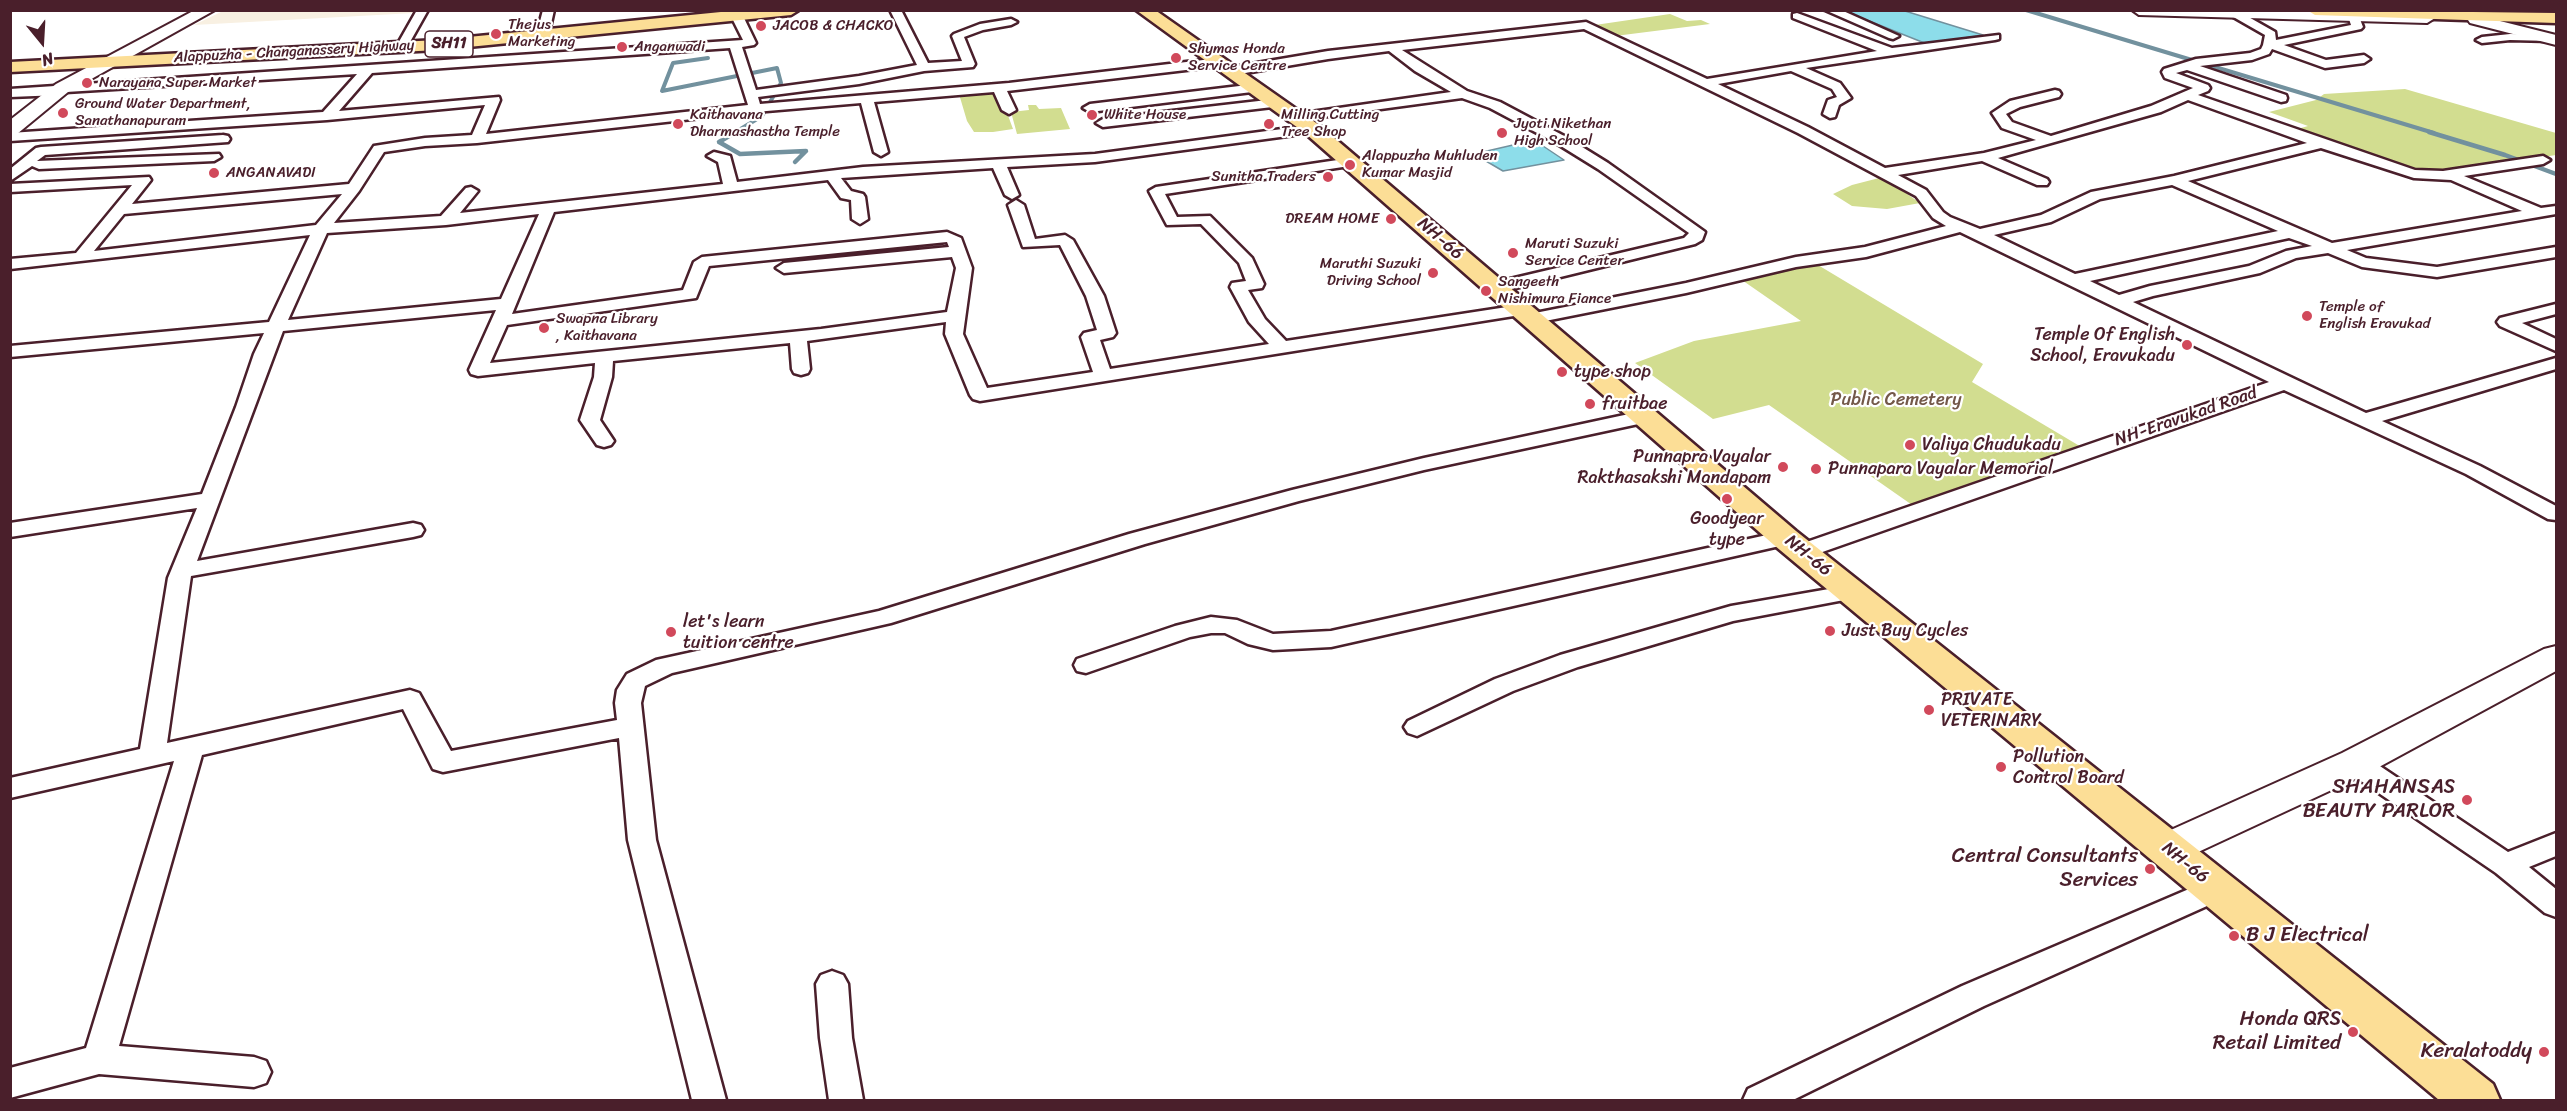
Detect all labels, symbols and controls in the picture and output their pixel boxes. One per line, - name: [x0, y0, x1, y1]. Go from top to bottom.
- north arrow: [12, 12, 72, 72]
- place label: Thejus Marketing: [508, 16, 575, 51]
- place label: JACOB & CHACKO: [773, 17, 894, 35]
- marker: JACOB & CHACKO: [754, 19, 768, 33]
- marker: Thejus Marketing: [489, 27, 503, 41]
- road number: SH11: [425, 31, 473, 57]
- street label: Alappuzha - Changanassery Highway: [173, 37, 415, 67]
- place label: Anganwadi: [634, 38, 705, 56]
- marker: Anganwadi: [615, 40, 629, 54]
- place label: Shymas Honda Service Centre: [1188, 40, 1287, 75]
- text: N: [38, 44, 57, 75]
- marker: Shymas Honda Service Centre: [1169, 51, 1183, 65]
- place label: Narayana Super Market: [99, 74, 256, 92]
- marker: Narayana Super Market: [80, 76, 94, 90]
- place label: Ground Water Department, Sanathanapuram: [75, 95, 251, 130]
- marker: Ground Water Department, Sanathanapuram: [56, 106, 70, 120]
- place label: Kaithavana Dharmashastha Temple: [690, 106, 840, 141]
- place label: White House: [1104, 106, 1186, 124]
- place label: Milling Cutting Tree Shop: [1281, 106, 1379, 141]
- marker: White House: [1085, 108, 1099, 122]
- place label: Jyoti Nikethan High School: [1514, 115, 1611, 150]
- marker: Kaithavana Dharmashastha Temple: [671, 117, 685, 131]
- marker: Milling Cutting Tree Shop: [1262, 117, 1276, 131]
- marker: Jyoti Nikethan High School: [1495, 126, 1509, 140]
- place label: Alappuzha Muhluden Kumar Masjid: [1362, 147, 1498, 182]
- marker: Alappuzha Muhluden Kumar Masjid: [1343, 158, 1357, 172]
- place label: ANGANAVADI: [226, 164, 316, 182]
- marker: ANGANAVADI: [207, 166, 221, 180]
- place label: Sunitha Traders: [1211, 168, 1316, 186]
- marker: Sunitha Traders: [1321, 170, 1335, 184]
- place label: DREAM HOME: [1285, 210, 1379, 228]
- marker: DREAM HOME: [1384, 212, 1398, 226]
- street label: NH-66: [1413, 213, 1467, 265]
- place label: Maruti Suzuki Service Center: [1525, 235, 1624, 270]
- marker: Maruti Suzuki Service Center: [1506, 246, 1520, 260]
- place label: Maruthi Suzuki Driving School: [1320, 255, 1421, 290]
- marker: Maruthi Suzuki Driving School: [1426, 266, 1440, 280]
- place label: Sangeeth Nishimura Fiance: [1498, 273, 1611, 308]
- marker: Sangeeth Nishimura Fiance: [1479, 284, 1493, 298]
- place label: Temple of English Eravukad: [2319, 298, 2430, 333]
- marker: Temple of English Eravukad: [2300, 309, 2314, 323]
- place label: Swapna Library , Kaithavana: [556, 310, 658, 345]
- marker: Swapna Library , Kaithavana: [537, 321, 551, 335]
- place label: Temple Of English School, Eravukadu: [2030, 324, 2175, 366]
- marker: Temple Of English School, Eravukadu: [2180, 338, 2194, 352]
- place label: type shop: [1574, 361, 1651, 383]
- marker: type shop: [1555, 365, 1569, 379]
- street label: NH-Eravukad Road: [2112, 382, 2260, 452]
- park label: Public Cemetery: [1830, 389, 1962, 411]
- place label: fruitbae: [1602, 393, 1667, 415]
- marker: fruitbae: [1583, 397, 1597, 411]
- place label: Valiya Chudukadu: [1922, 434, 2061, 456]
- marker: Valiya Chudukadu: [1903, 438, 1917, 452]
- place label: Punnapra Vayalar Rakthasakshi Mandapam: [1578, 446, 1771, 488]
- place label: Punnapara Vayalar Memorial: [1828, 458, 2053, 480]
- marker: Punnapra Vayalar Rakthasakshi Mandapam: [1776, 460, 1790, 474]
- marker: Punnapara Vayalar Memorial: [1809, 462, 1823, 476]
- marker: Goodyear type: [1720, 492, 1734, 506]
- place label: Goodyear type: [1690, 508, 1764, 550]
- street label: NH-66: [1780, 531, 1836, 581]
- place label: let's learn tuition centre: [683, 611, 794, 654]
- place label: Just Buy Cycles: [1842, 620, 1968, 642]
- marker: Just Buy Cycles: [1823, 624, 1837, 638]
- marker: let's learn tuition centre: [664, 625, 678, 639]
- place label: PRIVATE VETERINARY: [1941, 689, 2041, 732]
- marker: PRIVATE VETERINARY: [1922, 703, 1936, 717]
- place label: Pollution Control Board: [2013, 746, 2124, 789]
- marker: Pollution Control Board: [1994, 760, 2008, 774]
- place label: SHAHANSAS BEAUTY PARLOR: [2302, 775, 2455, 825]
- marker: SHAHANSAS BEAUTY PARLOR: [2460, 793, 2474, 807]
- street label: NH-66: [2157, 838, 2213, 888]
- place label: Central Consultants Services: [1952, 844, 2138, 894]
- marker: Central Consultants Services: [2143, 862, 2157, 876]
- place label: B J Electrical: [2246, 923, 2369, 949]
- marker: B J Electrical: [2227, 929, 2241, 943]
- place label: Honda QRS Retail Limited: [2213, 1007, 2341, 1057]
- marker: Honda QRS Retail Limited: [2346, 1025, 2360, 1039]
- place label: Keralatoddy: [2421, 1039, 2532, 1065]
- marker: Keralatoddy: [2537, 1045, 2551, 1059]

